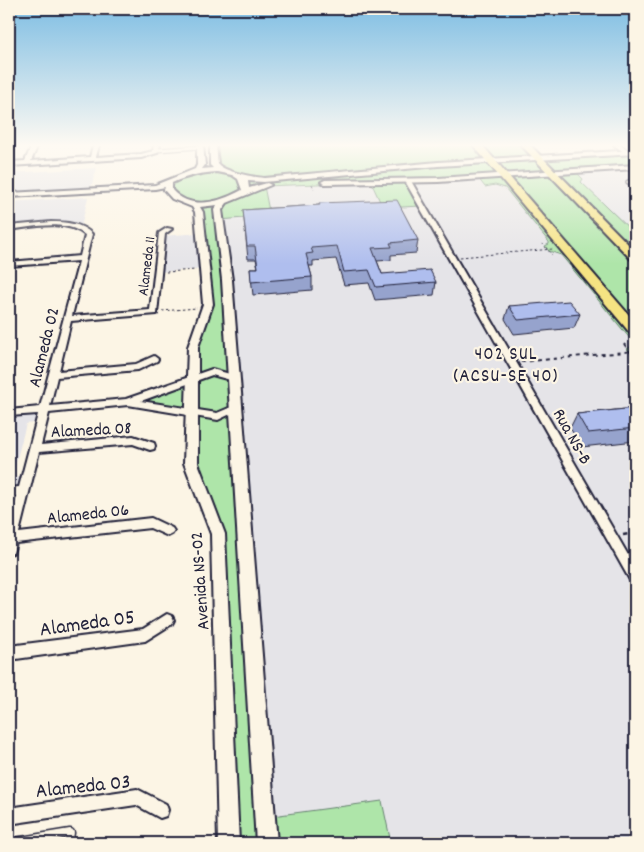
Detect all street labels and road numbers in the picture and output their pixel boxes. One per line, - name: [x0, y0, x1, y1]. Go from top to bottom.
- street label: Alameda 11: [133, 235, 163, 297]
- street label: Alameda 02: [23, 305, 67, 390]
- street label: Rua NS-B: [545, 405, 596, 470]
- street label: Alameda 08: [50, 417, 132, 446]
- street label: Alameda 06: [46, 499, 131, 532]
- street label: Avenida NS-02: [186, 531, 217, 631]
- street label: Alameda 05: [38, 603, 137, 646]
- street label: Alameda 03: [34, 768, 132, 808]

